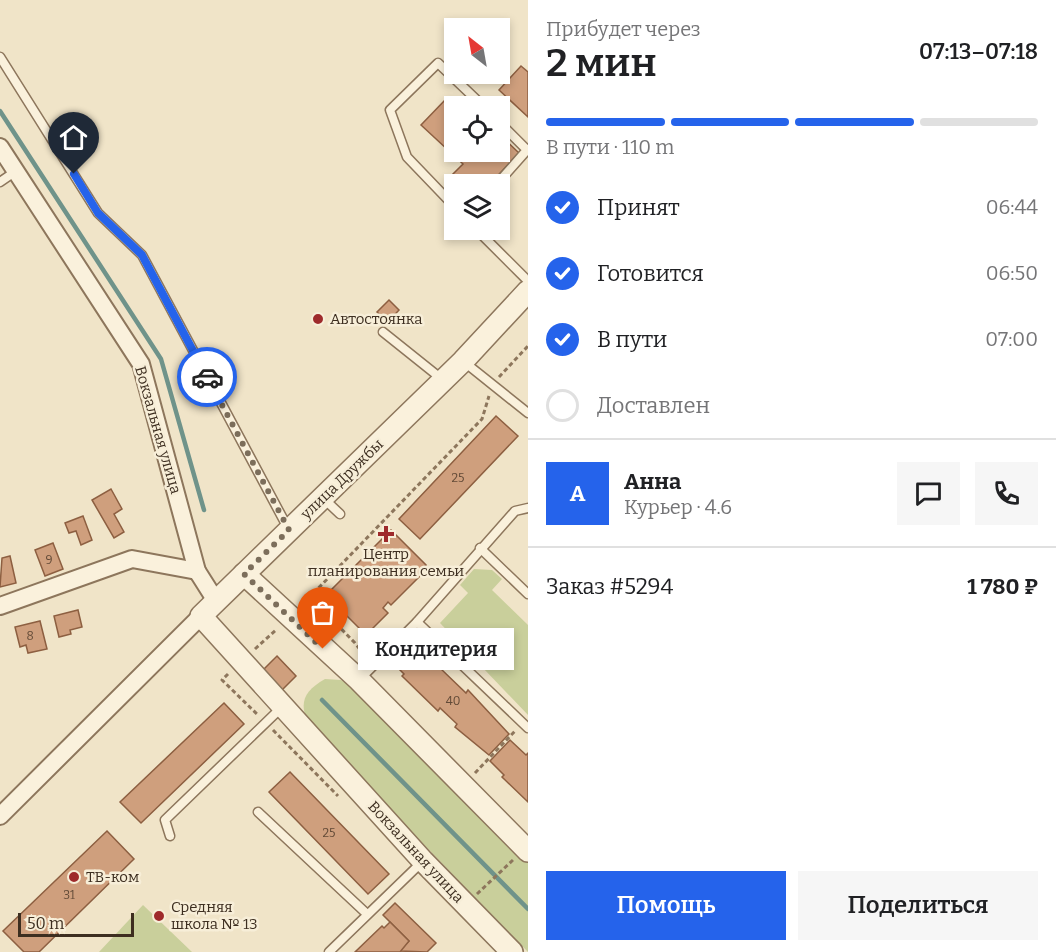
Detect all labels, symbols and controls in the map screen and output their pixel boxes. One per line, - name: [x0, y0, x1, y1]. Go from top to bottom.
- text: Прибудет через: [546, 17, 701, 41]
- north arrow: [444, 18, 510, 84]
- map controls: [444, 18, 510, 240]
- text: 07:13–07:18: [919, 38, 1038, 65]
- text: 2 мин: [546, 40, 657, 86]
- button: locate: [444, 96, 510, 162]
- pin: [48, 112, 99, 174]
- icon: home: [57, 121, 90, 154]
- text: В пути · 110 m: [546, 135, 674, 159]
- button: layers: [444, 174, 510, 240]
- icon: check: [546, 191, 579, 224]
- text: Принят: [597, 194, 680, 221]
- text: 06:44: [986, 195, 1038, 219]
- icon: check: [546, 257, 579, 290]
- text: Готовится: [597, 260, 704, 287]
- text: 06:50: [986, 261, 1038, 285]
- place label: Автостоянка: [330, 310, 422, 328]
- marker: Автостоянка: [311, 312, 325, 326]
- icon: check: [546, 323, 579, 356]
- text: В пути: [597, 326, 667, 353]
- text: 07:00: [985, 327, 1038, 351]
- courier: [177, 347, 237, 407]
- icon: car: [191, 361, 224, 394]
- street label: Вокзальная улица: [131, 364, 185, 496]
- text: Доставлен: [597, 392, 710, 419]
- street label: улица Дружбы: [296, 435, 387, 524]
- button: chat: [897, 462, 960, 525]
- button: phone: [975, 462, 1038, 525]
- text: Анна: [624, 468, 681, 495]
- house number: 25: [452, 471, 464, 485]
- text: А: [570, 480, 585, 507]
- text: Курьер · 4.6: [624, 495, 732, 519]
- marker: Центр планирования семьи: [377, 525, 395, 543]
- place label: Центр планирования семьи: [308, 545, 464, 580]
- house number: 9: [45, 553, 53, 567]
- text: Заказ #5294: [546, 573, 673, 600]
- text: 1 780 ₽: [967, 573, 1038, 600]
- pin: [297, 587, 348, 649]
- icon: bag: [306, 596, 339, 629]
- callout: Кондитерия: [359, 628, 515, 670]
- house number: 8: [26, 629, 34, 643]
- text: Кондитерия: [375, 637, 497, 661]
- house number: 40: [446, 694, 460, 708]
- street label: Вокзальная улица: [364, 798, 468, 906]
- house number: 25: [323, 826, 335, 840]
- place label: ТВ-ком: [86, 868, 139, 886]
- marker: ТВ-ком: [67, 870, 81, 884]
- button: Помощь: [546, 871, 786, 940]
- button: Поделиться: [798, 871, 1038, 940]
- house number: 31: [63, 888, 75, 902]
- place label: Средняя школа № 13: [171, 898, 258, 933]
- marker: Средняя школа № 13: [152, 909, 166, 923]
- scale bar: [18, 910, 134, 938]
- text: 50 m: [27, 914, 64, 933]

